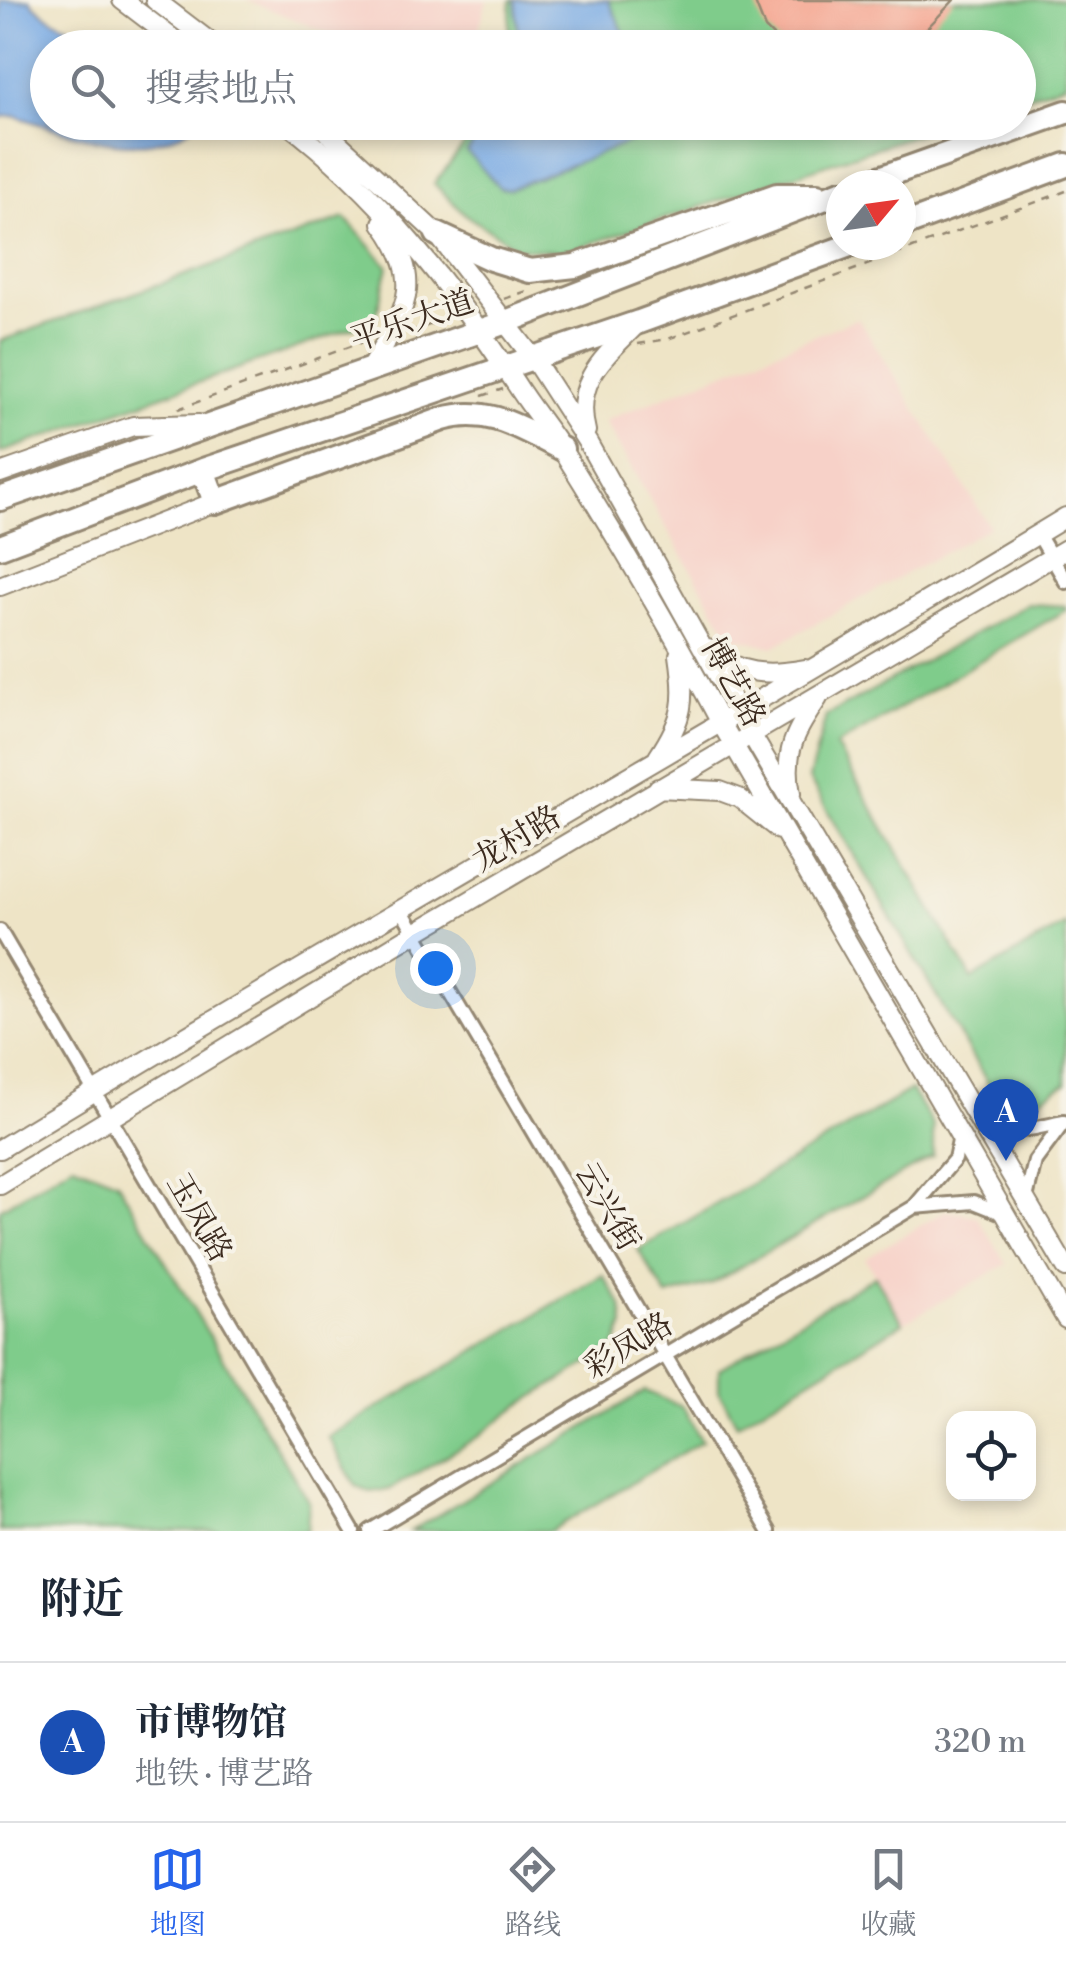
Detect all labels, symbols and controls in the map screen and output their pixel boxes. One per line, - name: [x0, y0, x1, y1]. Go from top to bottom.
- search box: [30, 30, 1036, 140]
- icon: search: [65, 58, 120, 113]
- text: 搜索地点: [145, 66, 297, 113]
- north arrow: [826, 170, 916, 260]
- street label: 平乐大道: [345, 281, 479, 361]
- street label: 博艺路: [692, 631, 774, 734]
- street label: 龙村路: [465, 797, 568, 881]
- your location: [410, 943, 461, 994]
- pin: A: [974, 1078, 1038, 1161]
- street label: 云兴街: [566, 1155, 648, 1258]
- street label: 玉凤路: [158, 1166, 240, 1269]
- street label: 彩凤路: [577, 1304, 680, 1388]
- map controls: [946, 1411, 1036, 1501]
- button: locate: [946, 1411, 1036, 1501]
- text: 附近: [40, 1574, 124, 1627]
- text: 市博物馆: [135, 1700, 287, 1747]
- text: A: [61, 1722, 84, 1762]
- text: 320 m: [934, 1722, 1026, 1762]
- text: 地铁 · 博艺路: [135, 1754, 314, 1794]
- tab: 地图: [150, 1842, 206, 1943]
- tab: 路线: [505, 1842, 561, 1943]
- tab: 收藏: [860, 1842, 916, 1943]

